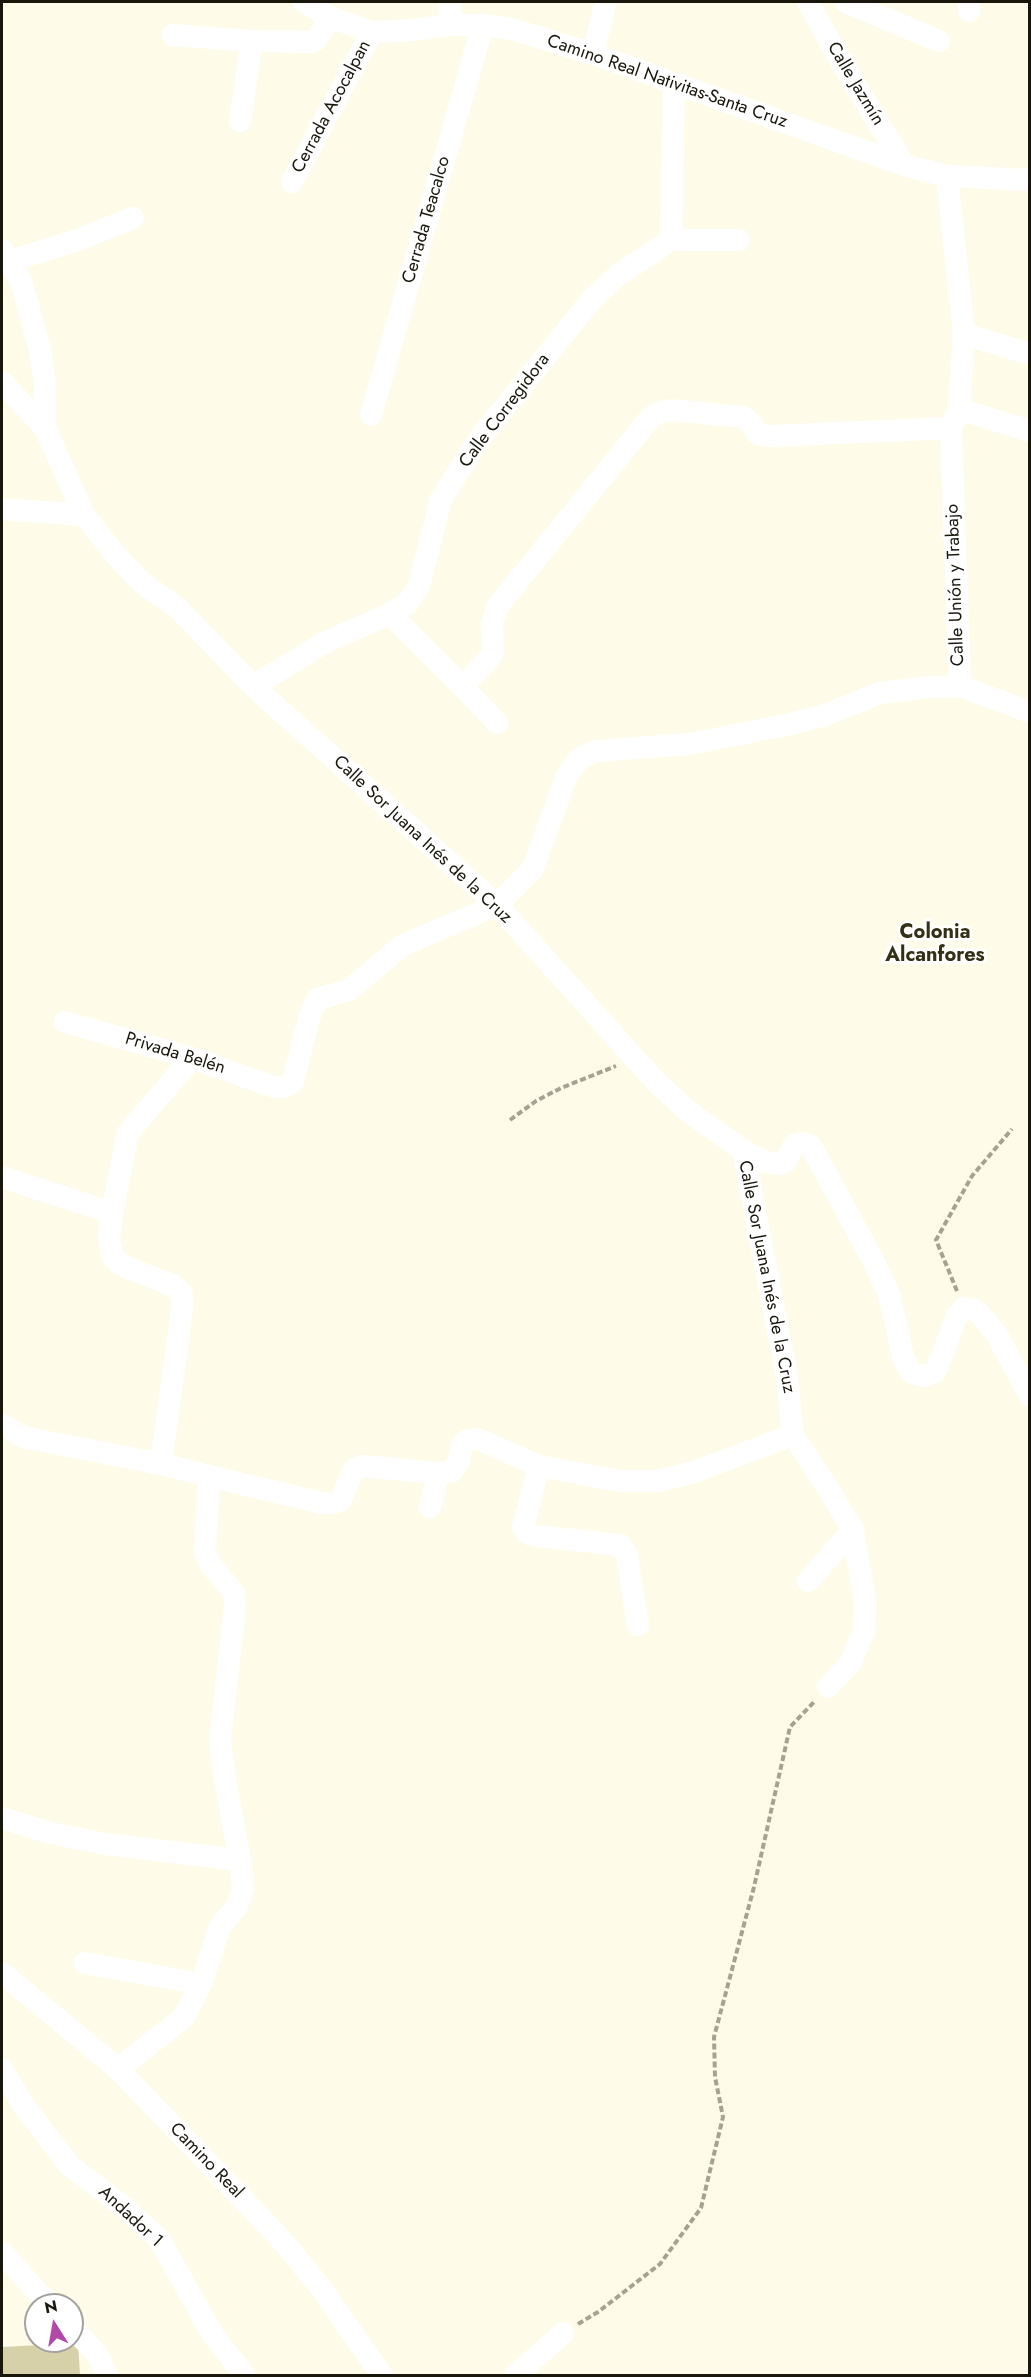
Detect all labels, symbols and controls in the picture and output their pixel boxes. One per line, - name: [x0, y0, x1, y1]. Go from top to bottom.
- street label: Camino Real Nativitas-Santa Cruz: [544, 31, 790, 133]
- street label: Cerrada Acocalpan: [288, 37, 376, 177]
- street label: Calle Jazmín: [822, 38, 888, 130]
- street label: Cerrada Teacalco: [399, 154, 455, 286]
- street label: Calle Corregidora: [455, 350, 555, 472]
- street label: Calle Unión y Trabajo: [942, 504, 970, 666]
- street label: Calle Sor Juana Inés de la Cruz: [328, 752, 516, 928]
- district label: Colonia Alcanfores: [885, 921, 985, 968]
- street label: Privada Belén: [122, 1029, 228, 1079]
- street label: Calle Sor Juana Inés de la Cruz: [733, 1159, 799, 1395]
- street label: Camino Real: [165, 2119, 247, 2203]
- street label: Andador 1: [93, 2182, 167, 2252]
- north arrow: [24, 2293, 84, 2353]
- text: N: [42, 2294, 59, 2319]

